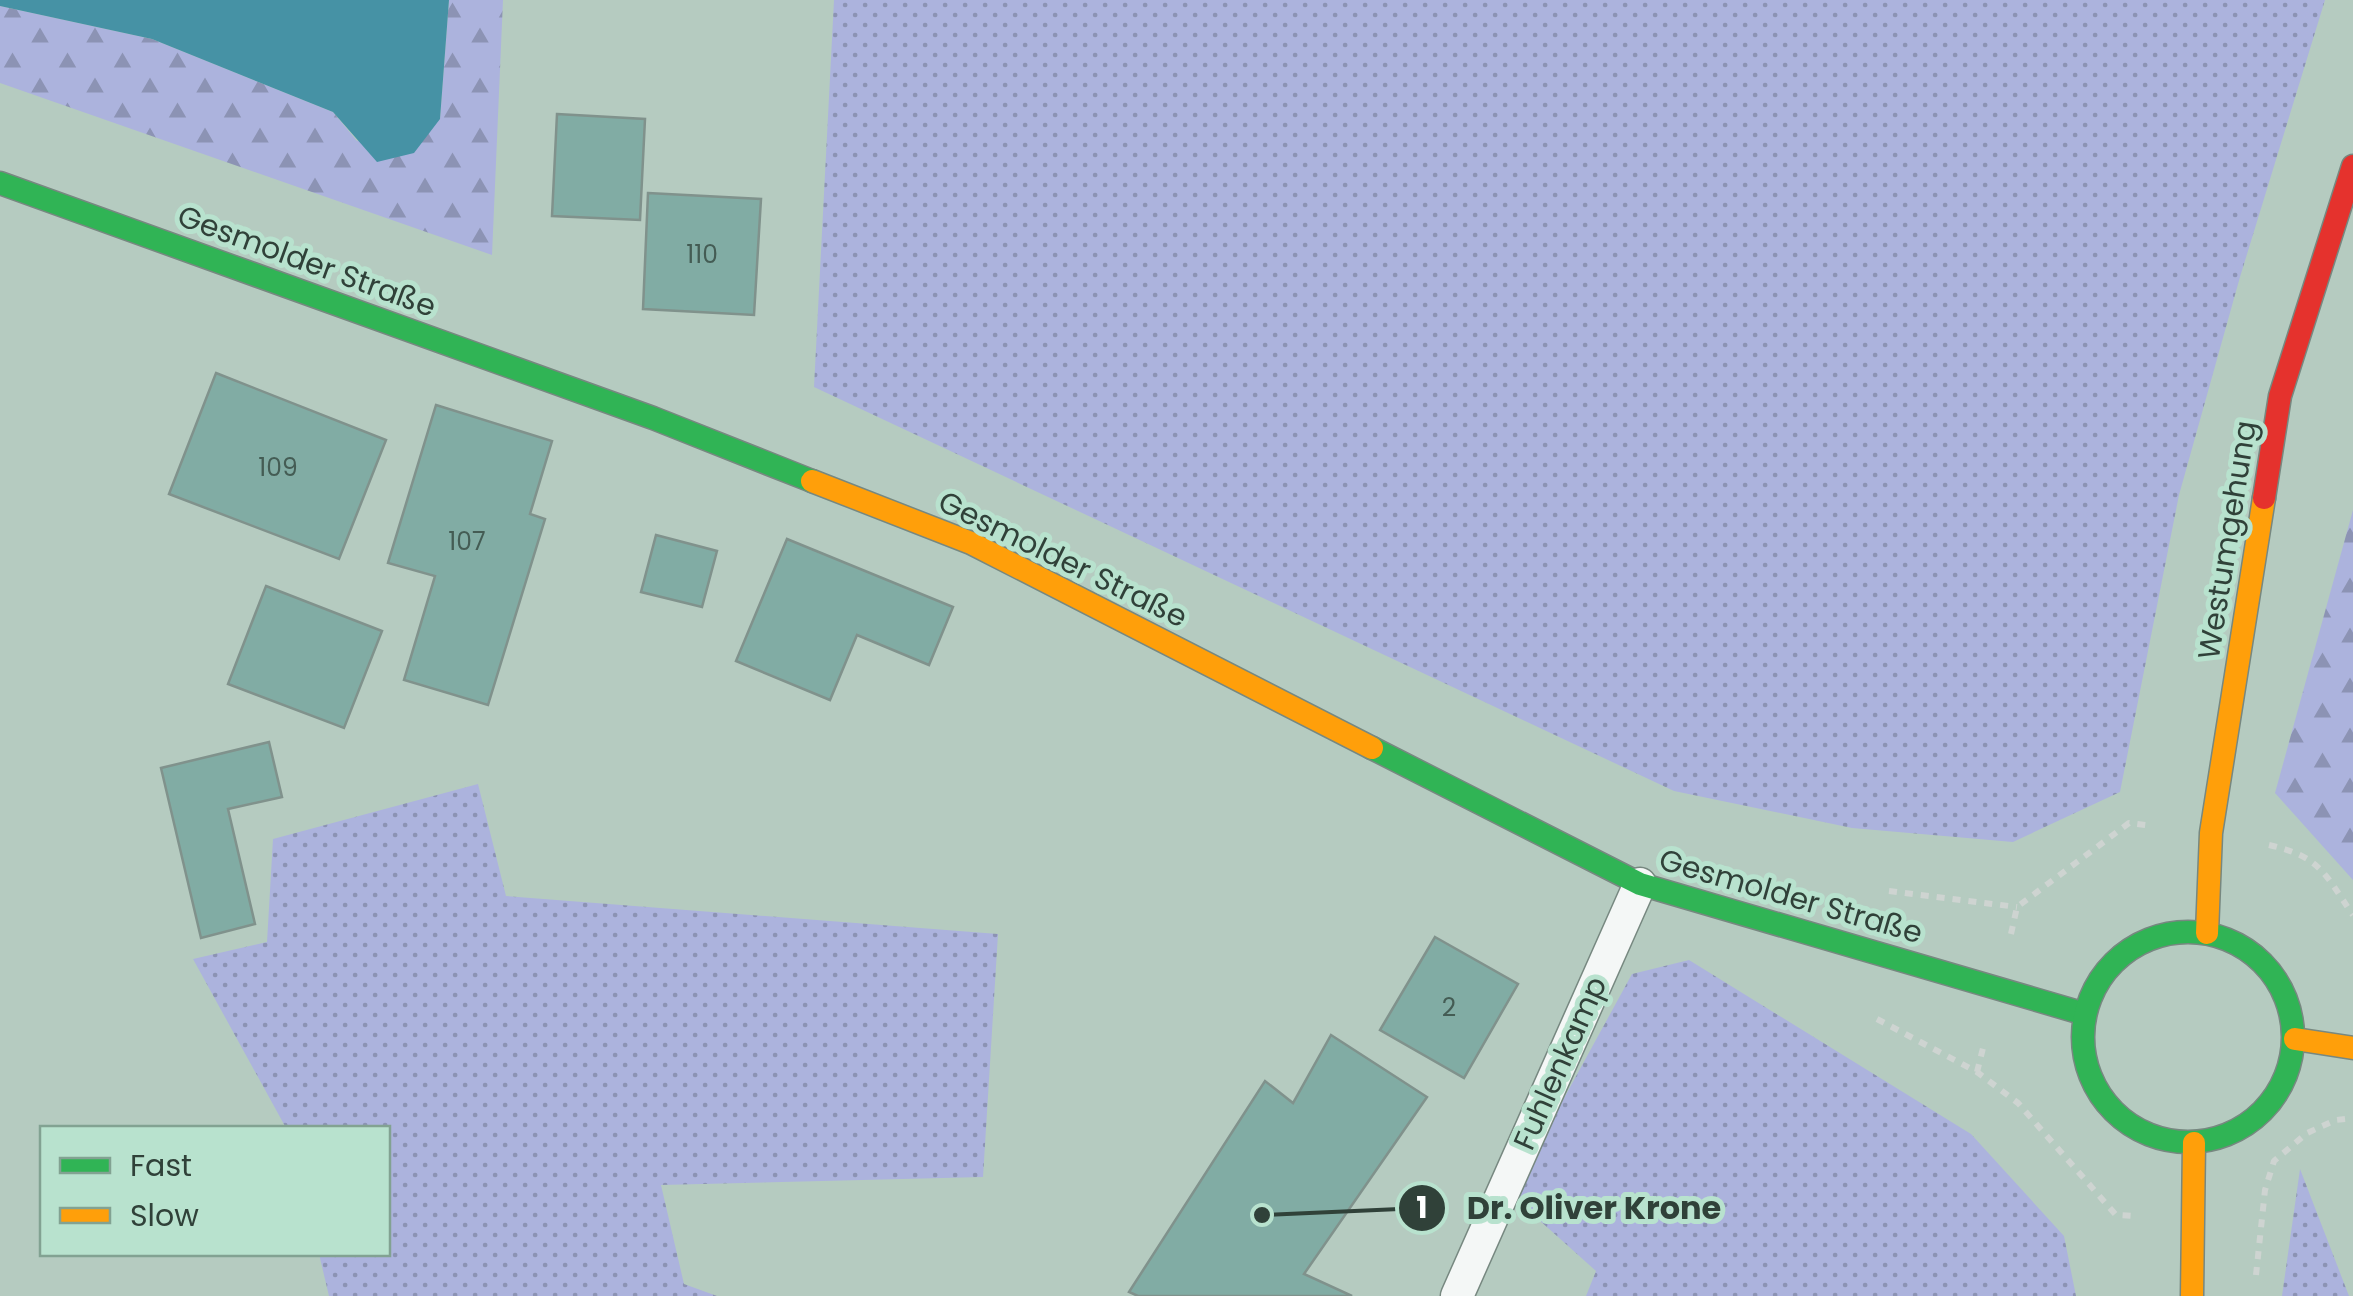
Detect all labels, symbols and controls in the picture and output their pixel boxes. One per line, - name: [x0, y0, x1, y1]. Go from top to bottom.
- street label: Gesmolder Straße: [172, 194, 442, 328]
- house number: 110: [686, 237, 718, 272]
- street label: Westumgehung: [2187, 417, 2267, 663]
- house number: 109: [258, 450, 298, 485]
- street label: Gesmolder Straße: [931, 480, 1195, 638]
- house number: 107: [448, 524, 486, 559]
- street label: Gesmolder Straße: [1654, 838, 1928, 954]
- street label: Fuhlenkamp: [1503, 969, 1617, 1157]
- house number: 2: [1442, 990, 1456, 1025]
- legend: [40, 1126, 390, 1256]
- text: Fast: [130, 1144, 192, 1187]
- callout: Dr. Oliver Krone: [1397, 1177, 1741, 1239]
- text: Dr. Oliver Krone: [1467, 1185, 1721, 1230]
- text: 1: [1416, 1186, 1428, 1229]
- text: Slow: [130, 1194, 199, 1237]

